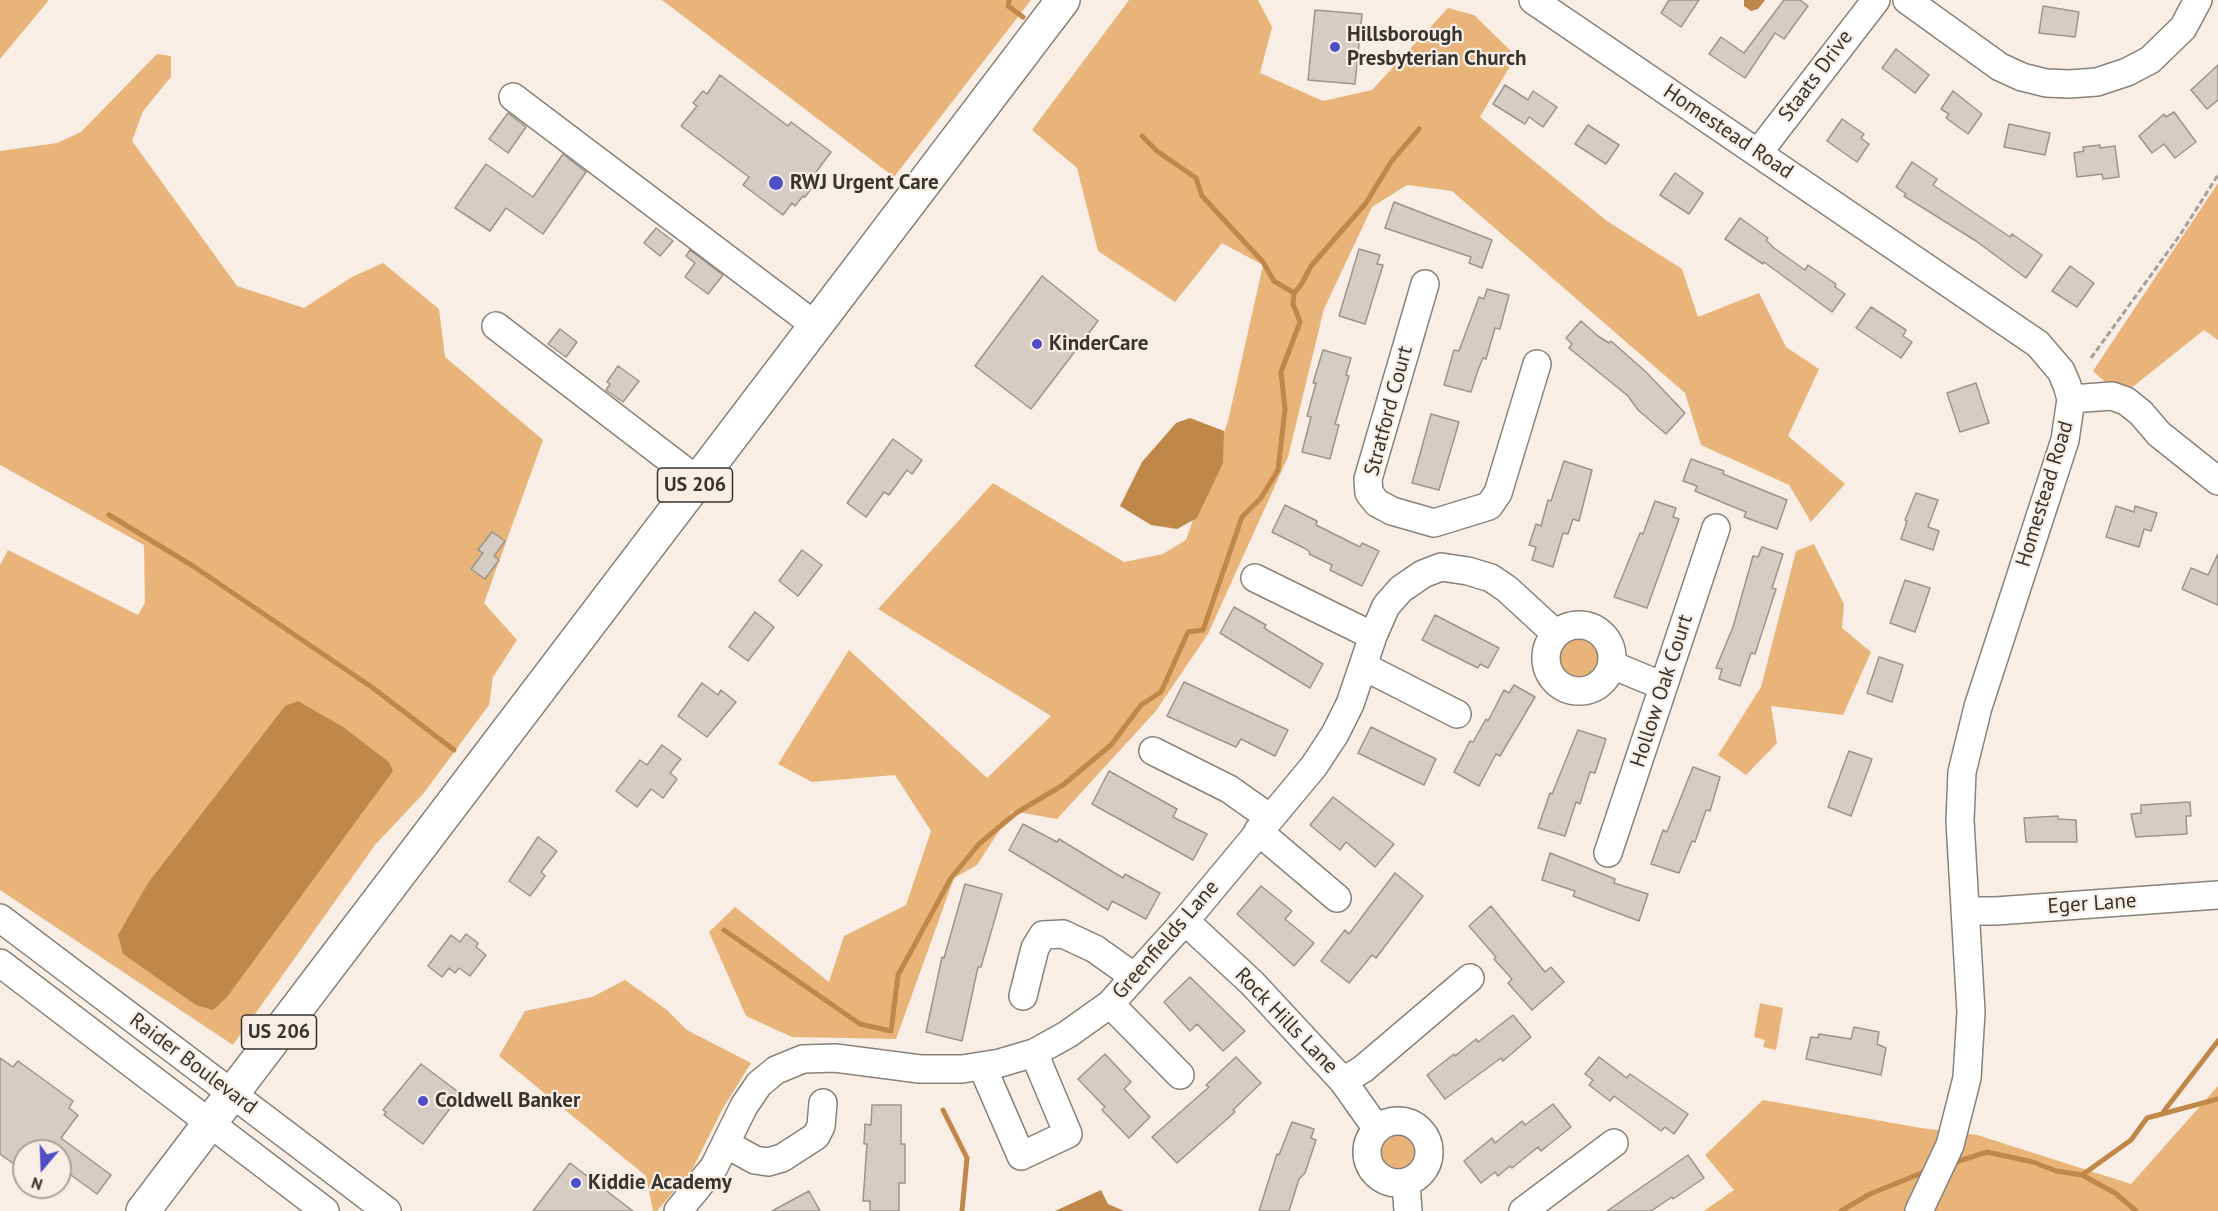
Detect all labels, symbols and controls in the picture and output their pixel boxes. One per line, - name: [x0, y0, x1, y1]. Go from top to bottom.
- place label: Hillsborough Presbyterian Church: [1347, 22, 1526, 72]
- street label: Staats Drive: [1774, 25, 1858, 127]
- marker: Hillsborough Presbyterian Church: [1328, 40, 1342, 54]
- street label: Homestead Road: [1658, 79, 1798, 185]
- place label: RWJ Urgent Care: [790, 170, 939, 196]
- marker: RWJ Urgent Care: [767, 174, 785, 192]
- place label: KinderCare: [1049, 331, 1148, 357]
- marker: KinderCare: [1030, 337, 1044, 351]
- street label: Stratford Court: [1360, 343, 1418, 479]
- street label: Homestead Road: [2011, 418, 2079, 570]
- road number: US 206: [658, 468, 732, 502]
- street label: Hollow Oak Court: [1625, 612, 1699, 770]
- street label: Greenfields Lane: [1107, 875, 1225, 1005]
- street label: Eger Lane: [2047, 888, 2137, 920]
- street label: Rock Hills Lane: [1229, 963, 1343, 1079]
- street label: Raider Boulevard: [124, 1008, 262, 1120]
- road number: US 206: [242, 1015, 316, 1049]
- place label: Coldwell Banker: [435, 1088, 580, 1114]
- marker: Coldwell Banker: [416, 1094, 430, 1108]
- north arrow: [12, 1139, 72, 1199]
- place label: Kiddie Academy: [588, 1170, 732, 1196]
- text: N: [29, 1173, 45, 1195]
- marker: Kiddie Academy: [569, 1176, 583, 1190]

